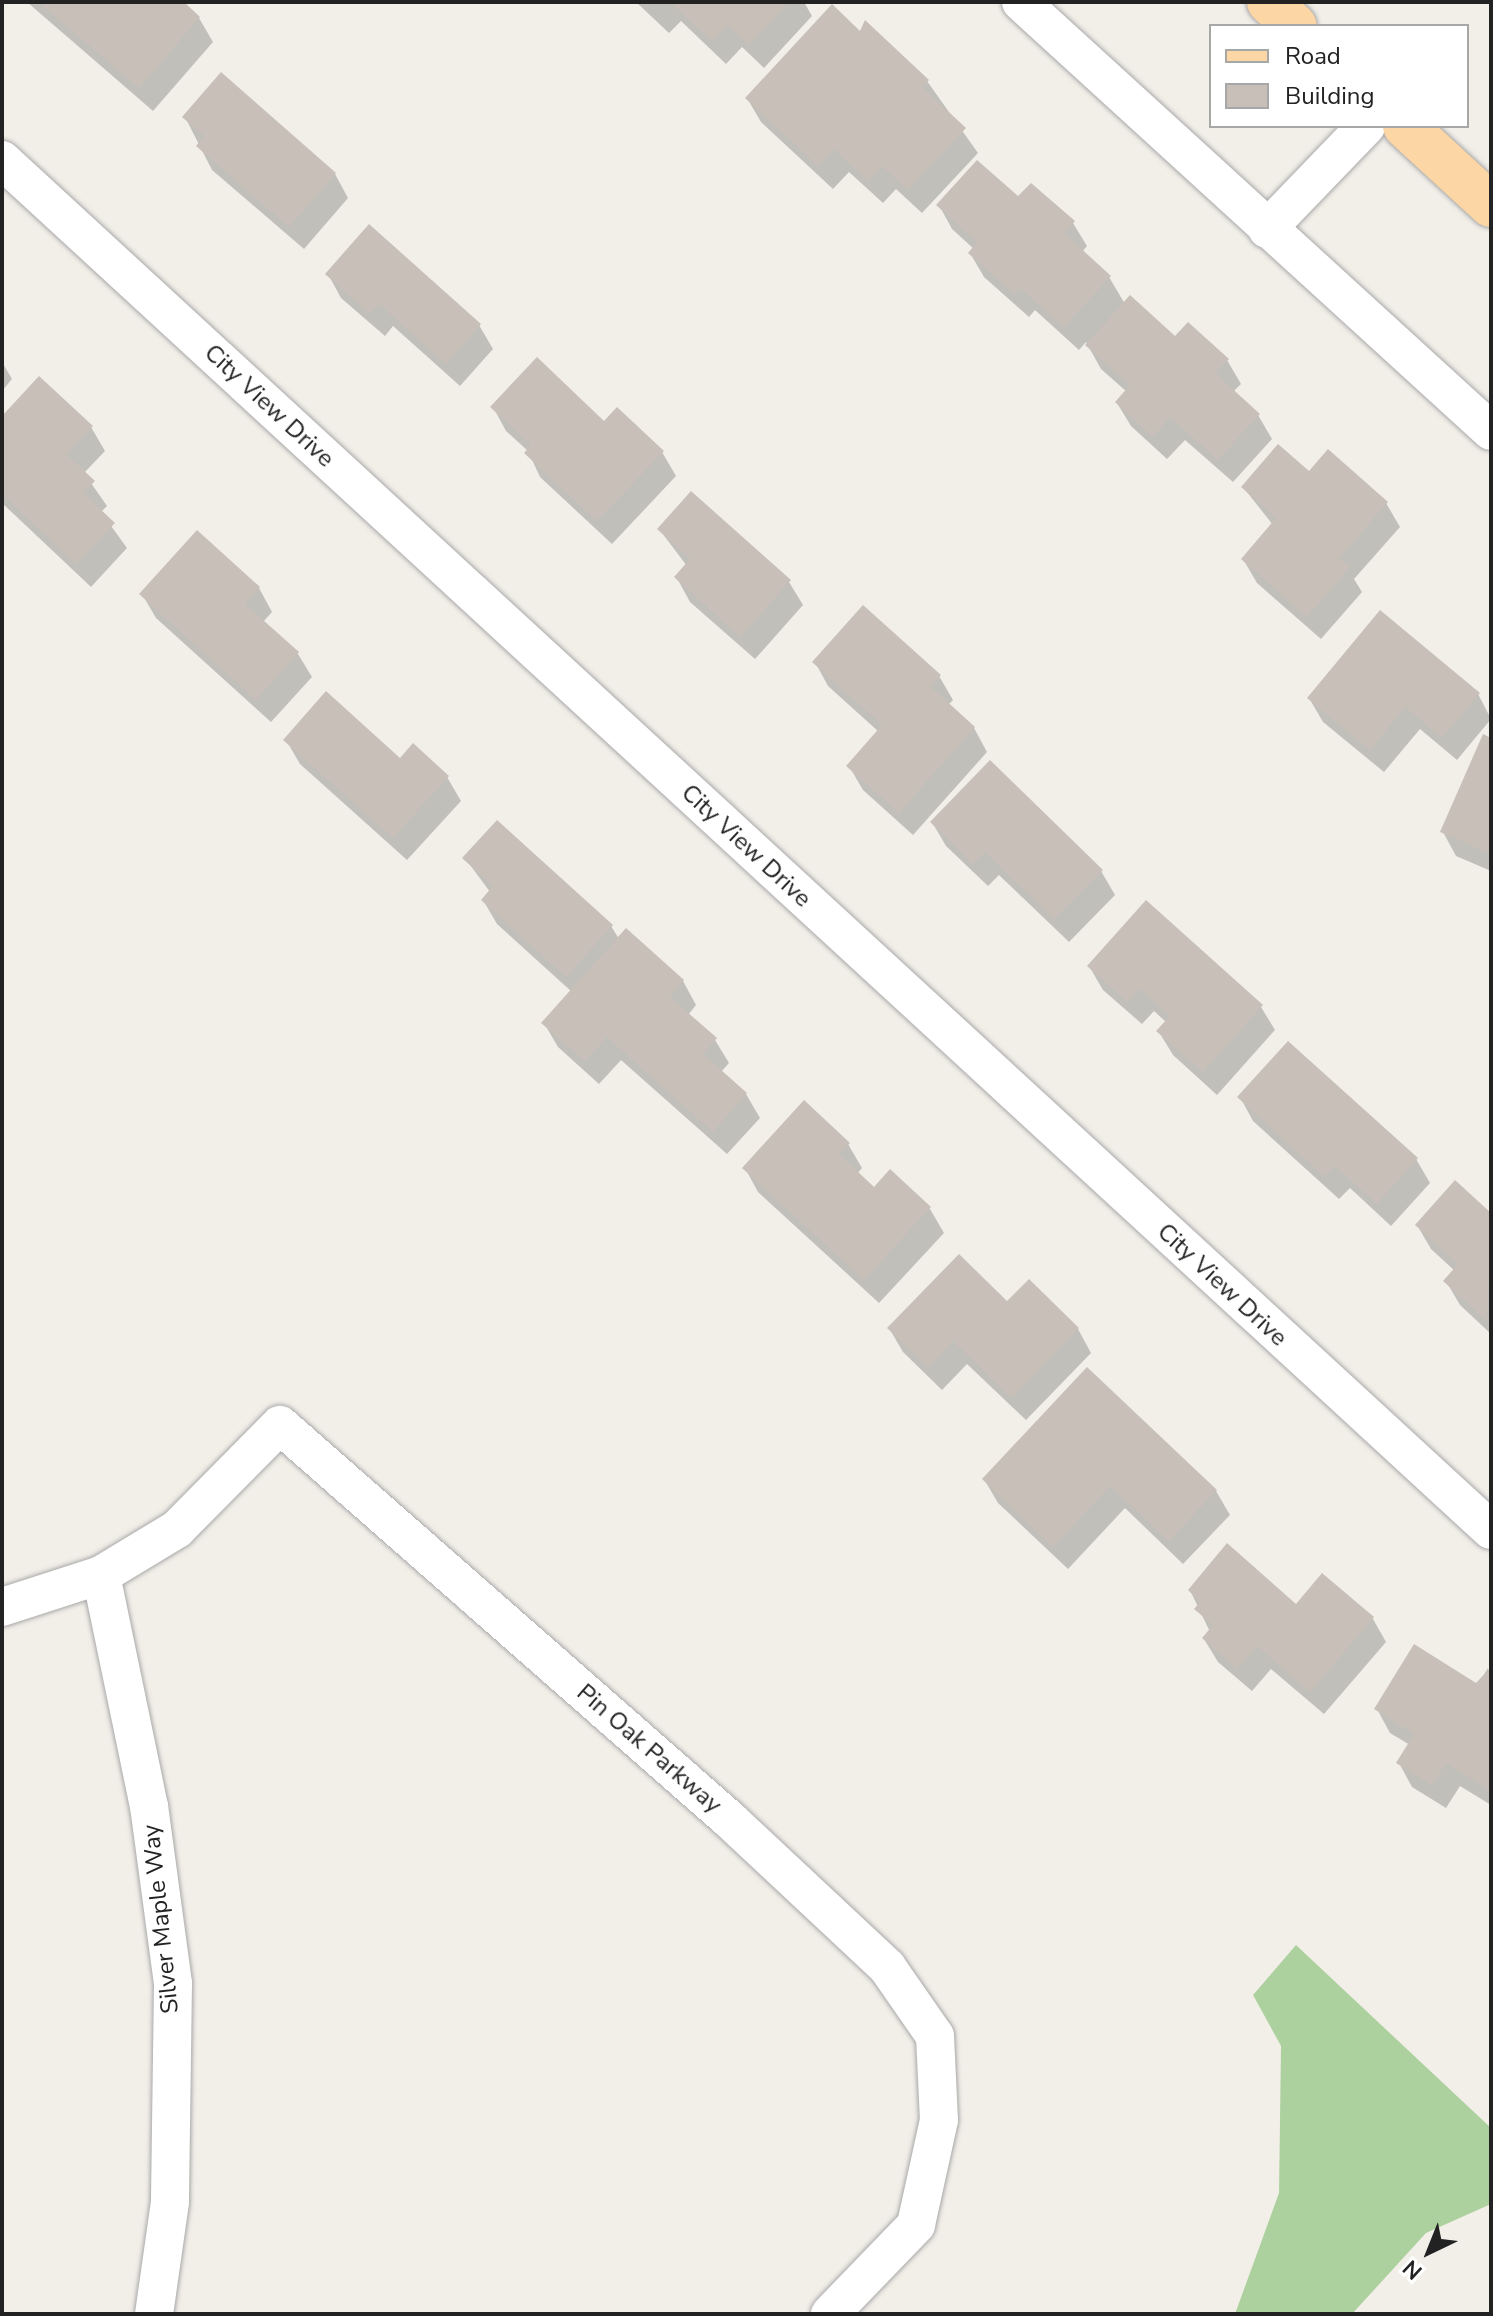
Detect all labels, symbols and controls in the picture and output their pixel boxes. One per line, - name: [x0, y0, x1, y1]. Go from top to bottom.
- legend: [1209, 24, 1469, 128]
- text: Road: [1285, 40, 1341, 72]
- text: Building: [1285, 80, 1375, 112]
- street label: City View Drive: [198, 339, 340, 473]
- street label: City View Drive: [675, 779, 817, 913]
- street label: City View Drive: [1151, 1218, 1293, 1352]
- street label: Pin Oak Parkway: [571, 1678, 727, 1820]
- street label: Silver Maple Way: [137, 1823, 185, 2015]
- north arrow: [1389, 2212, 1469, 2292]
- text: N: [1396, 2253, 1429, 2286]

